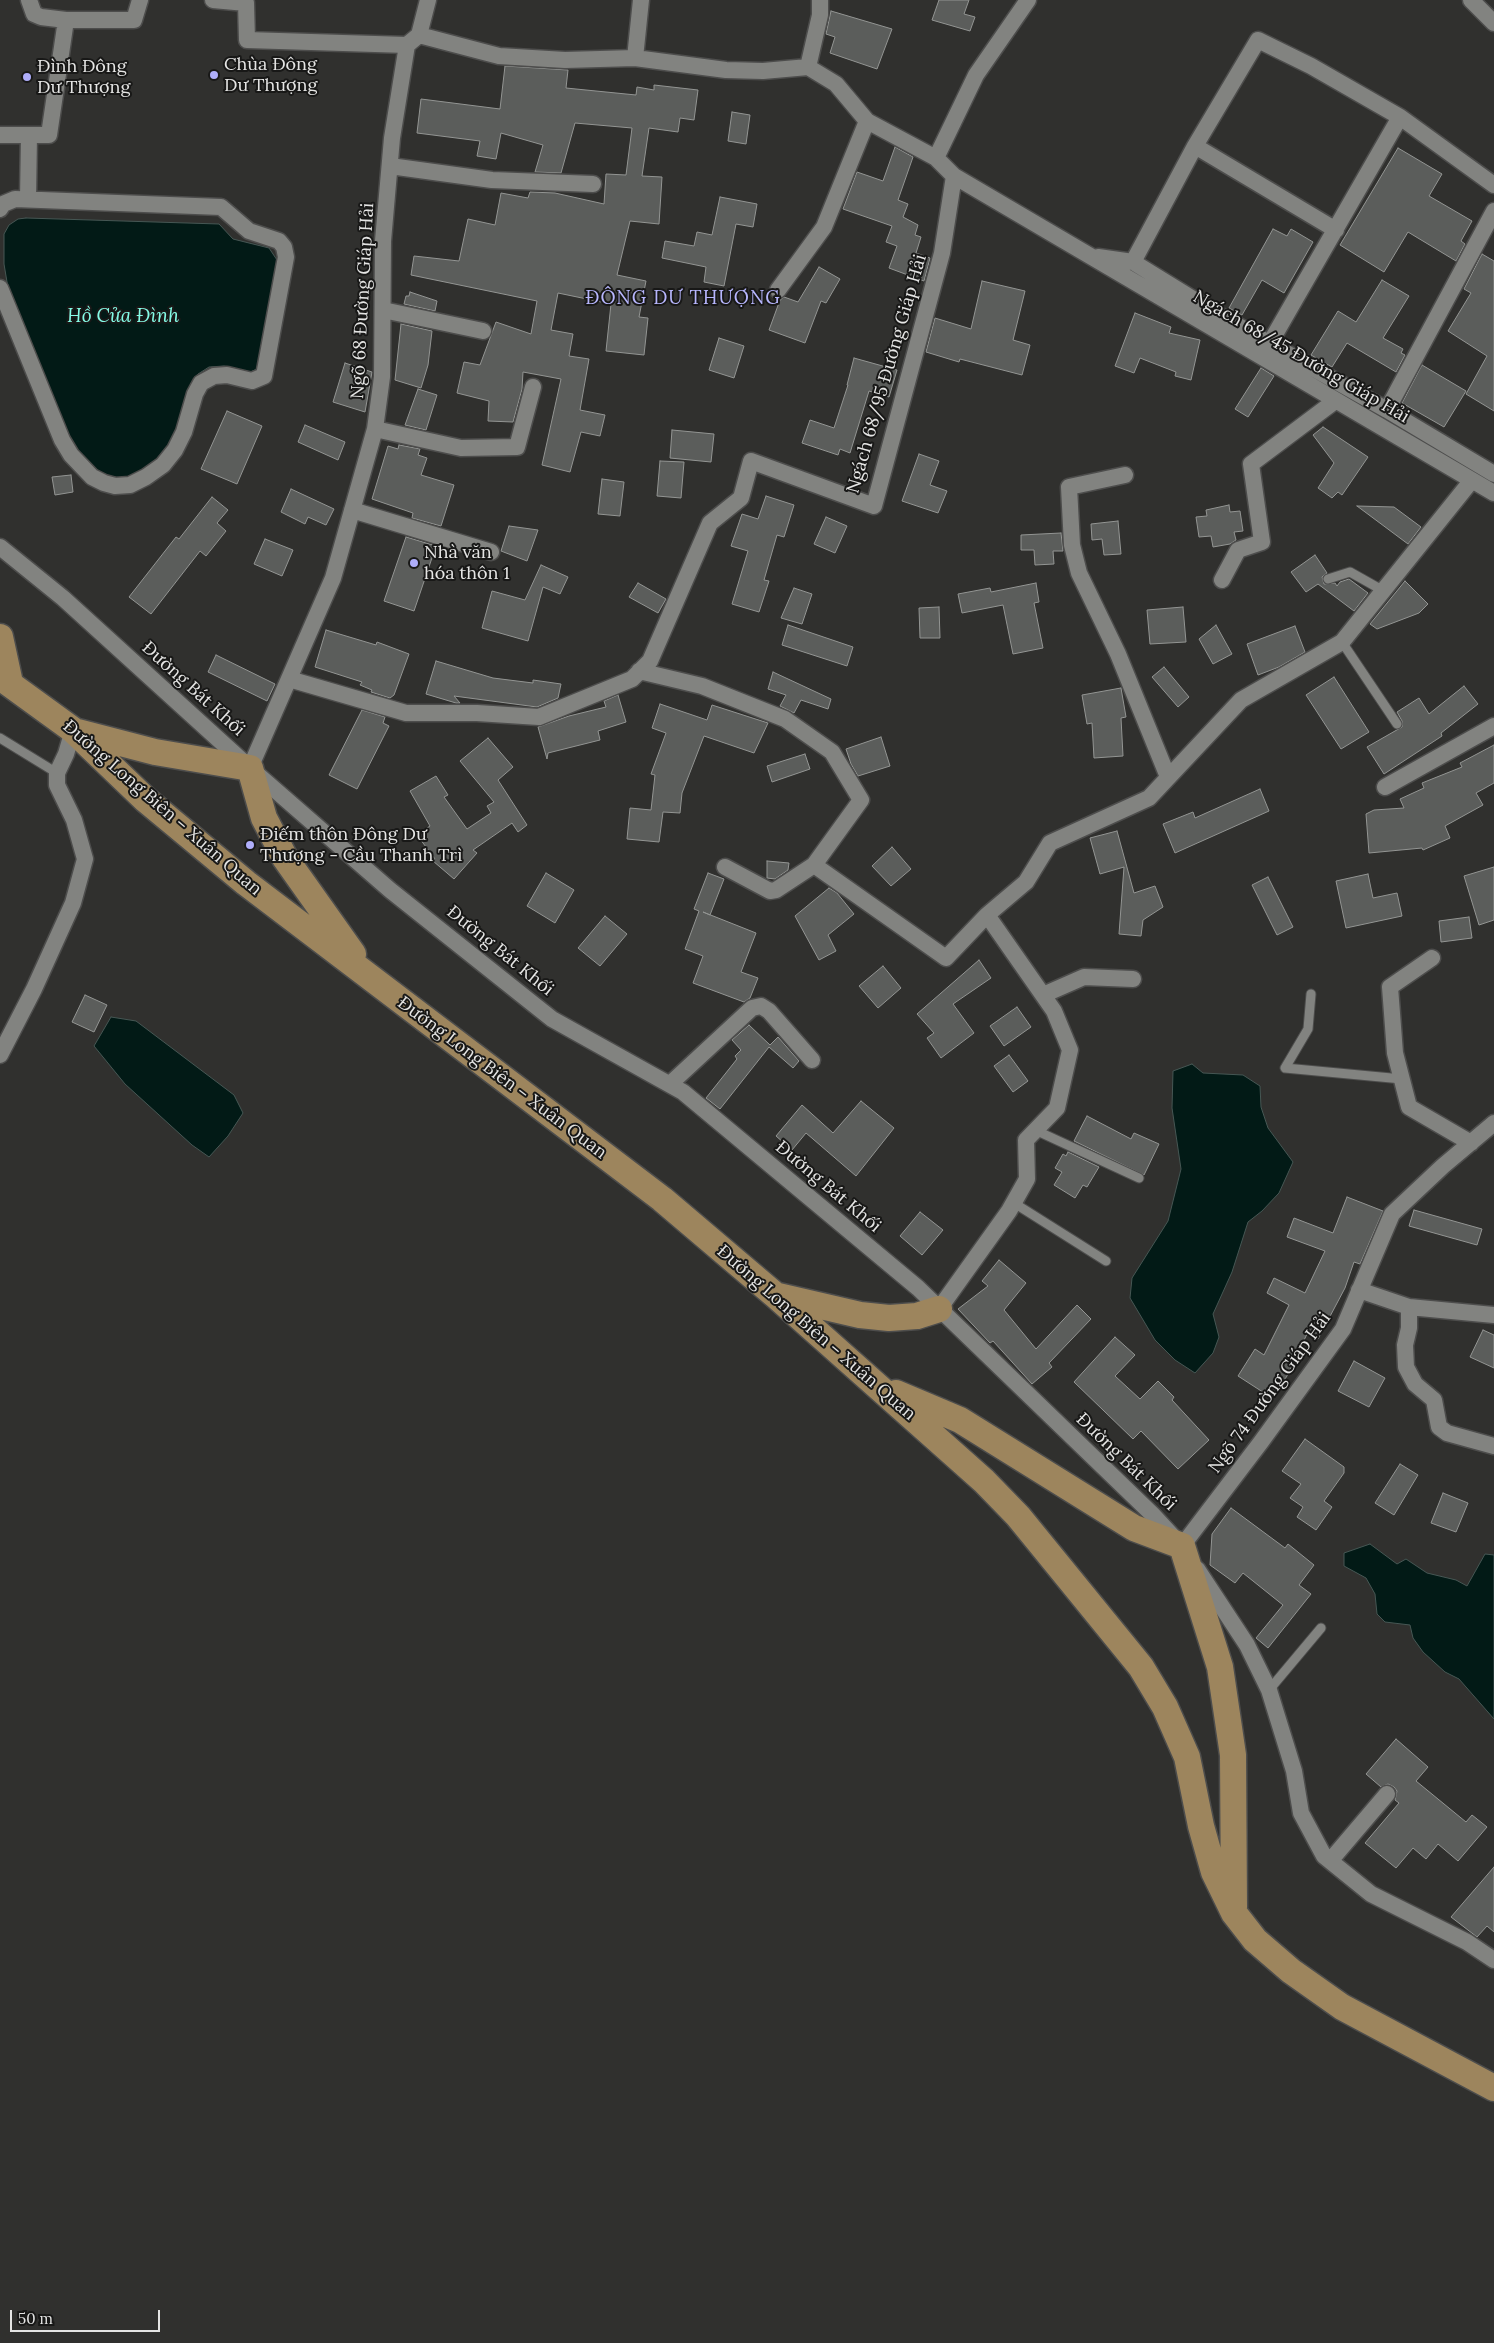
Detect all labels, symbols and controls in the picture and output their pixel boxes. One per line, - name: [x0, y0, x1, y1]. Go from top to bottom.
- place label: Chùa Đông Dư Thượng: [224, 54, 317, 96]
- place label: Đình Đông Dư Thượng: [37, 56, 130, 98]
- marker: Chùa Đông Dư Thượng: [208, 69, 220, 81]
- marker: Đình Đông Dư Thượng: [21, 71, 33, 83]
- street label: Ngõ 68 Đường Giáp Hải: [347, 202, 379, 400]
- street label: Ngách 68/95 Đường Giáp Hải: [843, 252, 931, 496]
- street label: Ngách 68/45 Đường Giáp Hải: [1189, 286, 1413, 428]
- district label: ĐÔNG DƯ THƯỢNG: [583, 288, 783, 310]
- water label: Hồ Cửa Đình: [67, 306, 179, 328]
- place label: Nhà văn hóa thôn 1: [424, 542, 510, 584]
- marker: Nhà văn hóa thôn 1: [408, 557, 420, 569]
- street label: Đường Bát Khối: [137, 637, 249, 741]
- street label: Đường Long Biên – Xuân Quan: [58, 716, 266, 900]
- place label: Điếm thôn Đông Dư Thượng - Cầu Thanh Trì: [260, 824, 462, 866]
- marker: Điếm thôn Đông Dư Thượng - Cầu Thanh Trì: [244, 839, 256, 851]
- street label: Đường Bát Khối: [442, 901, 558, 1001]
- street label: Đường Long Biên – Xuân Quan: [393, 992, 611, 1164]
- street label: Đường Bát Khối: [771, 1137, 885, 1237]
- street label: Đường Long Biên – Xuân Quan: [712, 1241, 920, 1425]
- street label: Ngõ 74 Đường Giáp Hải: [1204, 1308, 1336, 1478]
- street label: Đường Bát Khối: [1071, 1409, 1181, 1515]
- scale bar: [12, 2300, 162, 2332]
- text: 50 m: [18, 2309, 53, 2328]

